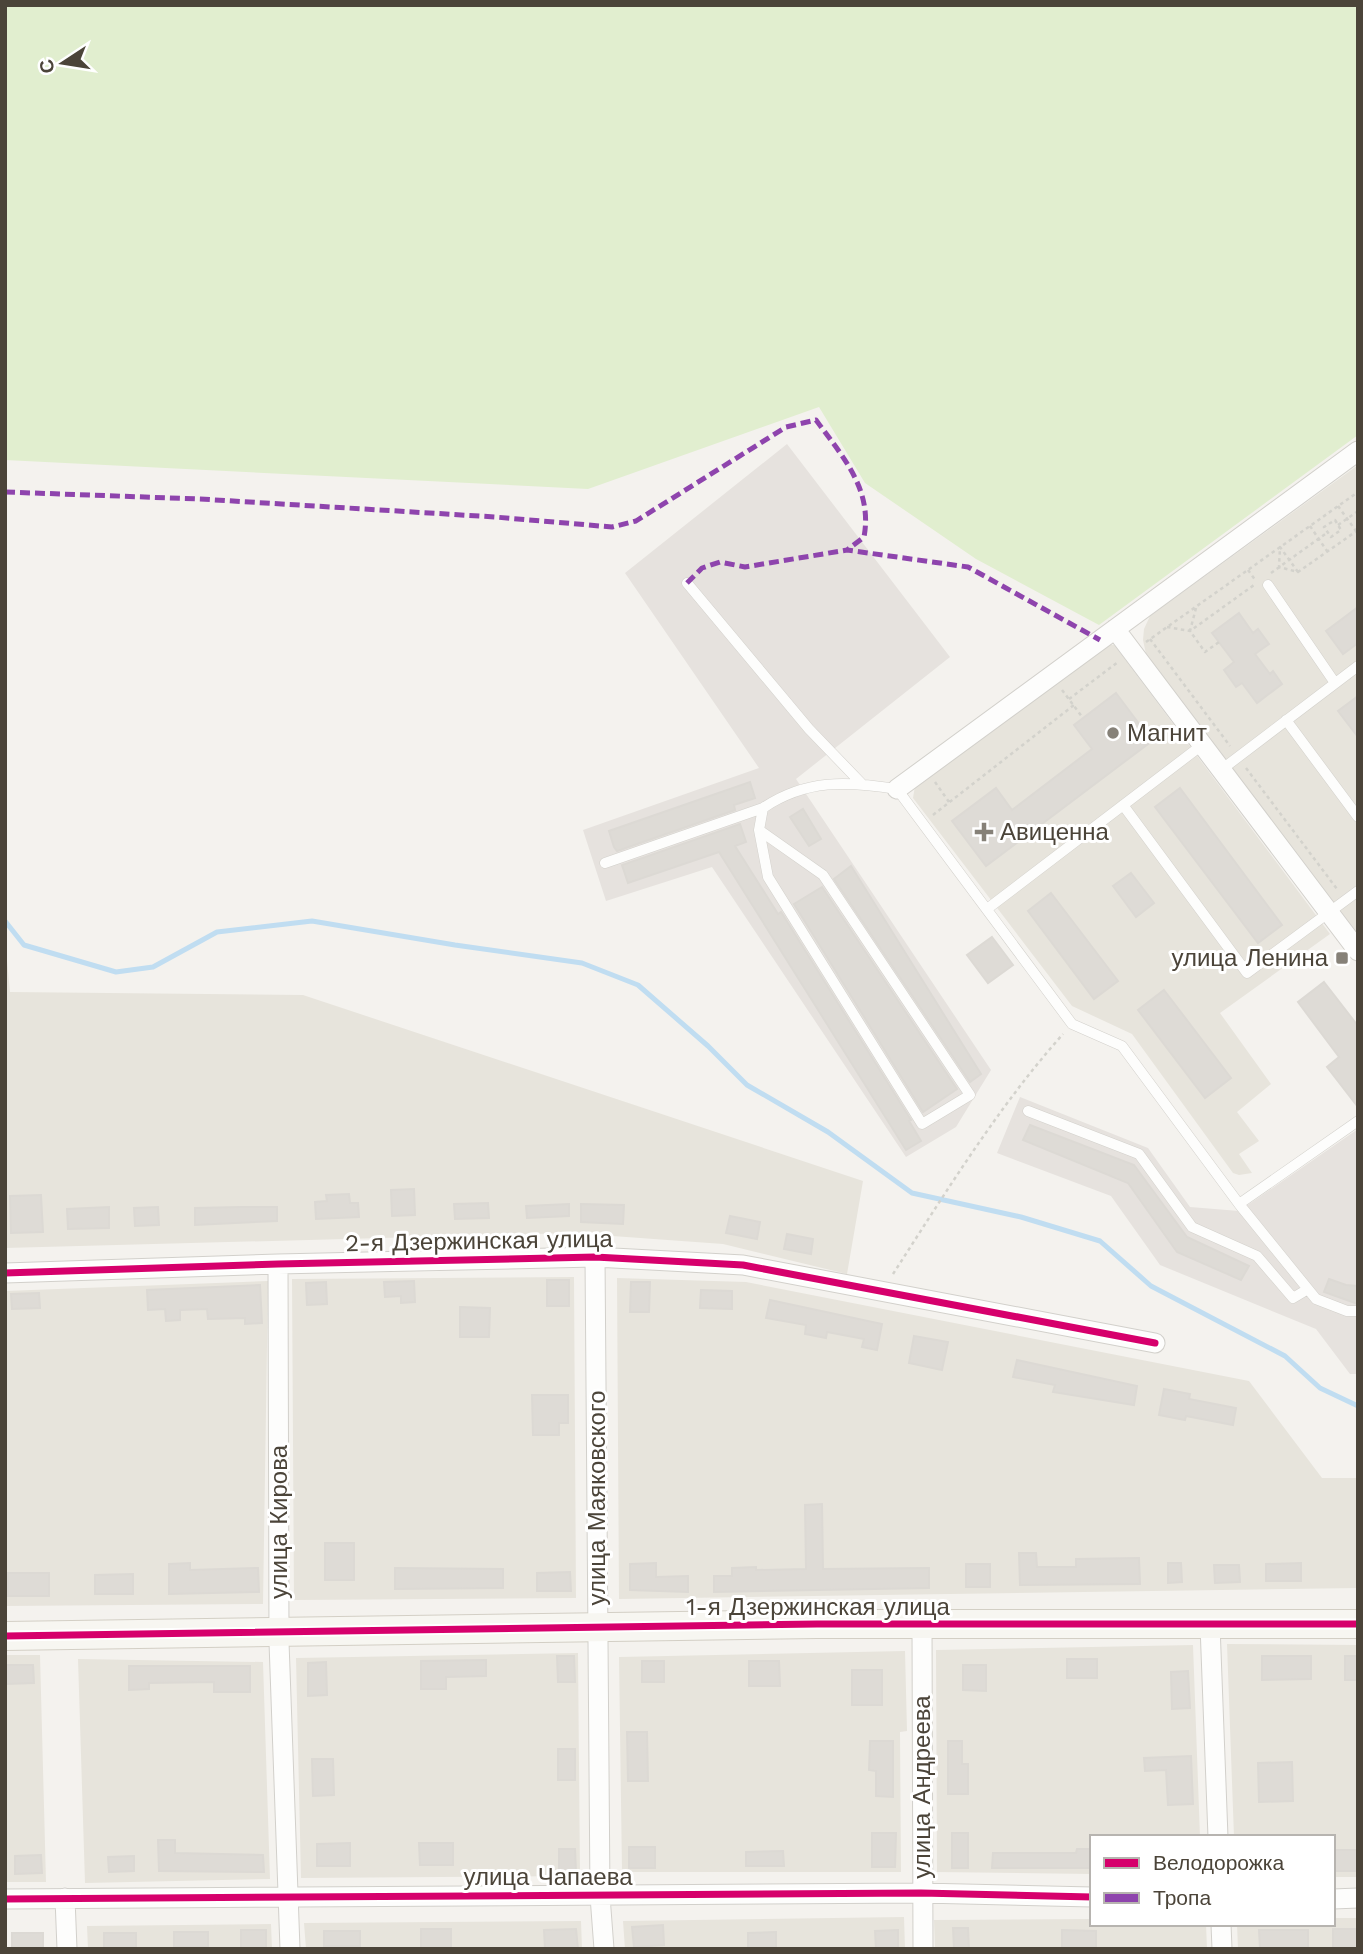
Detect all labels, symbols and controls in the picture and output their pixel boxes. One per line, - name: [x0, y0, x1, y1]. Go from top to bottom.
- north arrow: [28, 28, 98, 98]
- text: С: [34, 57, 60, 76]
- place label: Магнит: [1127, 719, 1207, 747]
- marker: Магнит: [1105, 725, 1121, 741]
- place label: Авиценна: [1000, 818, 1109, 846]
- marker: Авиценна: [974, 822, 994, 842]
- place label: улица Ленина: [1171, 944, 1329, 972]
- marker: улица Ленина: [1334, 950, 1350, 966]
- street label: 2-я Дзержинская улица: [345, 1225, 614, 1257]
- street label: улица Маяковского: [583, 1390, 611, 1606]
- street label: улица Кирова: [265, 1444, 293, 1599]
- street label: 1-я Дзержинская улица: [686, 1593, 950, 1621]
- street label: улица Андреева: [908, 1695, 936, 1879]
- legend: [1090, 1835, 1335, 1926]
- text: Велодорожка: [1153, 1850, 1284, 1875]
- street label: улица Чапаева: [463, 1863, 633, 1891]
- text: Тропа: [1153, 1885, 1211, 1910]

